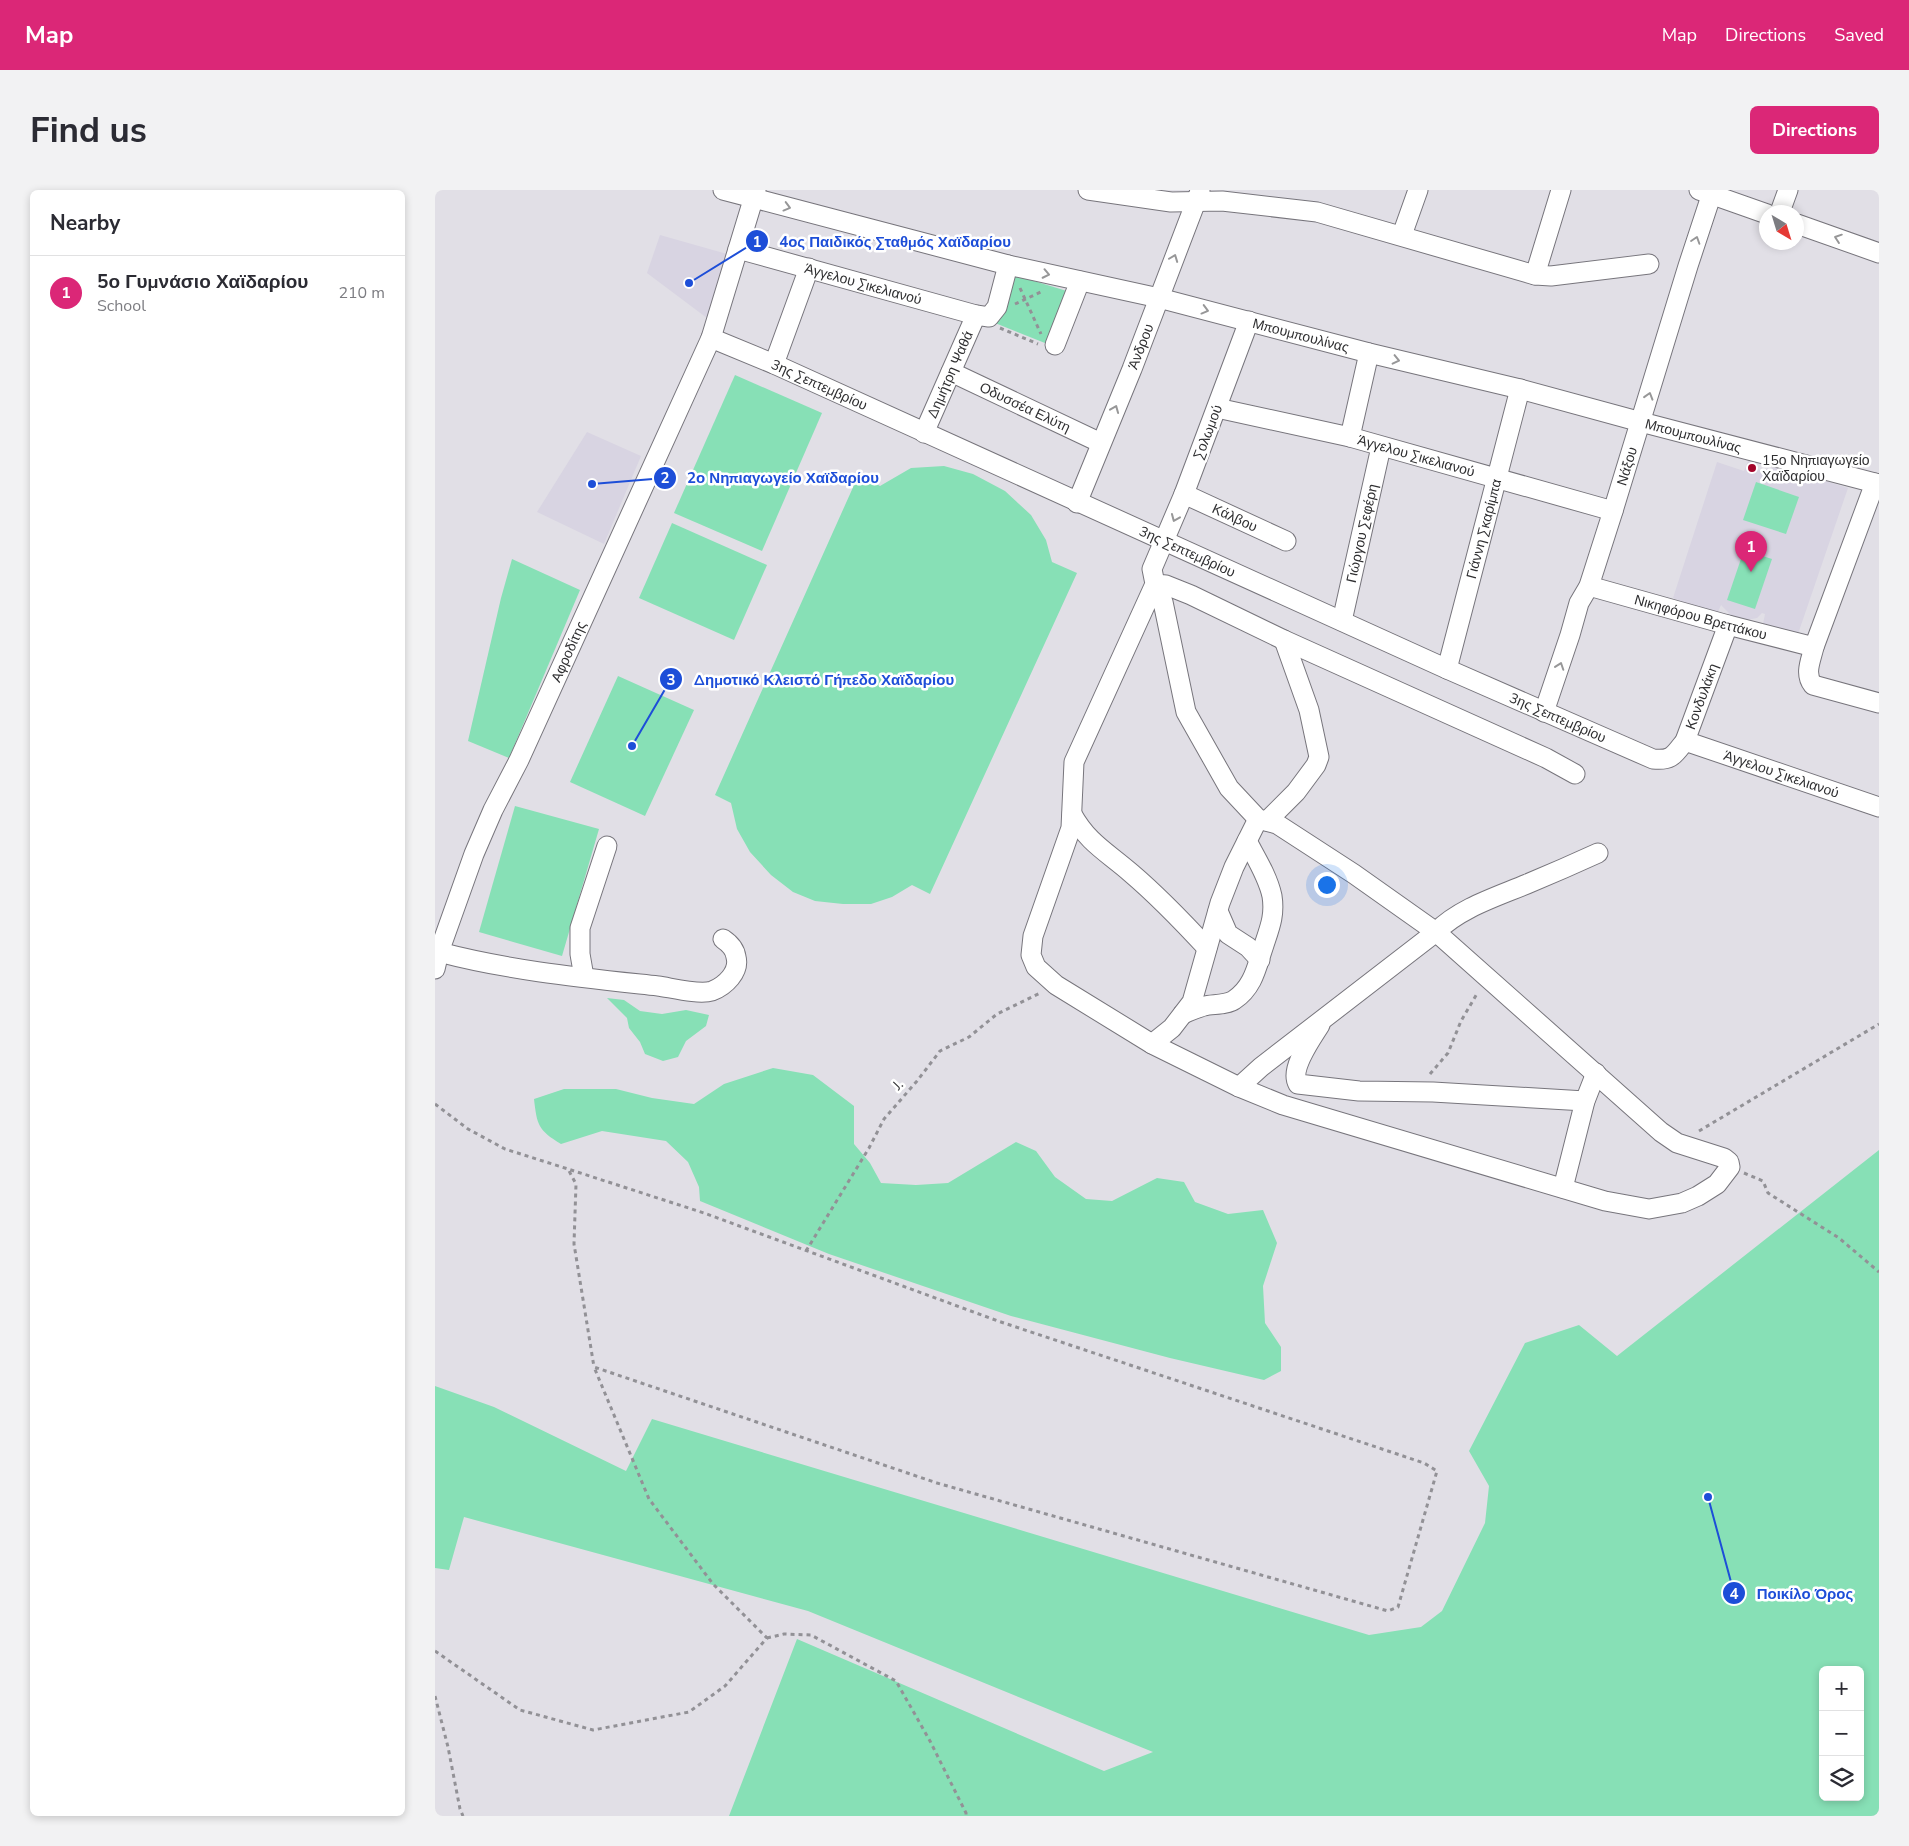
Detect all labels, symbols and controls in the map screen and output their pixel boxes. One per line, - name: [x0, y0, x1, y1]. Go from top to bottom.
- text: Map: [25, 19, 73, 51]
- text: Map: [1662, 23, 1697, 47]
- text: Directions: [1725, 23, 1806, 47]
- text: Saved: [1834, 23, 1884, 47]
- button: Directions: [1750, 106, 1879, 154]
- text: Find us: [30, 107, 147, 154]
- one-way arrow: [783, 201, 792, 212]
- north arrow: [1759, 205, 1804, 250]
- text: Nearby: [50, 209, 120, 237]
- callout: 4ος Παιδικός Σταθμός Χαϊδαρίου: [744, 226, 1021, 256]
- text: 1: [752, 232, 762, 252]
- text: 4ος Παιδικός Σταθμός Χαϊδαρίου: [779, 232, 1011, 252]
- one-way arrow: [1834, 234, 1842, 244]
- one-way arrow: [1690, 237, 1700, 245]
- one-way arrow: [1168, 254, 1178, 262]
- street label: Άγγελου Σικελιανού: [803, 258, 924, 309]
- one-way arrow: [1042, 268, 1051, 278]
- text: 5ο Γυμνάσιο Χαϊδαρίου: [97, 269, 308, 295]
- text: 1: [61, 282, 71, 304]
- text: 210 m: [338, 282, 385, 304]
- text: School: [97, 295, 146, 317]
- one-way arrow: [1200, 304, 1208, 314]
- street label: Μπουμπουλίνας: [1251, 313, 1351, 357]
- street label: Άνδρου: [1123, 321, 1158, 372]
- street label: Δημήτρη Ψαθά: [922, 328, 977, 421]
- one-way arrow: [1391, 354, 1400, 365]
- street label: 3ης Σεπτεμβρίου: [768, 355, 871, 415]
- street label: Οδυσσέα Ελύτη: [977, 377, 1074, 437]
- one-way arrow: [1643, 392, 1653, 401]
- street label: Σολωμού: [1189, 402, 1227, 462]
- one-way arrow: [1109, 405, 1119, 414]
- street label: Μπουμπουλίνας: [1643, 414, 1744, 457]
- street label: Άγγελου Σικελιανού: [1356, 430, 1477, 481]
- street label: Νάξου: [1612, 444, 1642, 488]
- place label: 15ο Νηπιαγωγείο Χαϊδαρίου: [1762, 451, 1870, 486]
- marker: 15ο Νηπιαγωγείο Χαϊδαρίου: [1746, 462, 1758, 474]
- callout: 2ο Νηπιαγωγείο Χαϊδαρίου: [652, 463, 889, 493]
- text: 2: [660, 468, 670, 488]
- text: 2ο Νηπιαγωγείο Χαϊδαρίου: [687, 468, 879, 488]
- street label: Γιάννη Σκαρίμπα: [1461, 477, 1506, 581]
- street label: Γιώργου Σεφέρη: [1341, 482, 1382, 585]
- street label: Κάλβου: [1209, 499, 1261, 536]
- one-way arrow: [1170, 513, 1181, 522]
- street label: 3ης Σεπτεμβρίου: [1136, 521, 1239, 581]
- pin: 1: [1735, 531, 1767, 572]
- street label: Νικηφόρου Βρεττάκου: [1632, 590, 1769, 644]
- street label: Αφροδίτης: [546, 618, 591, 685]
- street label: Κονδυλάκη: [1681, 661, 1722, 732]
- one-way arrow: [1554, 662, 1564, 671]
- callout: Δημοτικό Κλειστό Γήπεδο Χαϊδαρίου: [659, 664, 964, 694]
- text: 3: [666, 670, 676, 690]
- text: Δημοτικό Κλειστό Γήπεδο Χαϊδαρίου: [694, 670, 954, 690]
- street label: 3ης Σεπτεμβρίου: [1507, 688, 1609, 747]
- street label: Άγγελου Σικελιανού: [1721, 745, 1842, 802]
- your location: [1314, 872, 1340, 898]
- street label: J.: [888, 1076, 907, 1095]
- callout: Ποικίλο Όρος: [1722, 1578, 1863, 1608]
- text: 4: [1729, 1584, 1739, 1604]
- text: Ποικίλο Όρος: [1757, 1584, 1854, 1604]
- map controls: [1819, 1666, 1864, 1801]
- button: +: [1819, 1666, 1864, 1711]
- button: −: [1819, 1711, 1864, 1756]
- button: layers: [1819, 1756, 1864, 1801]

